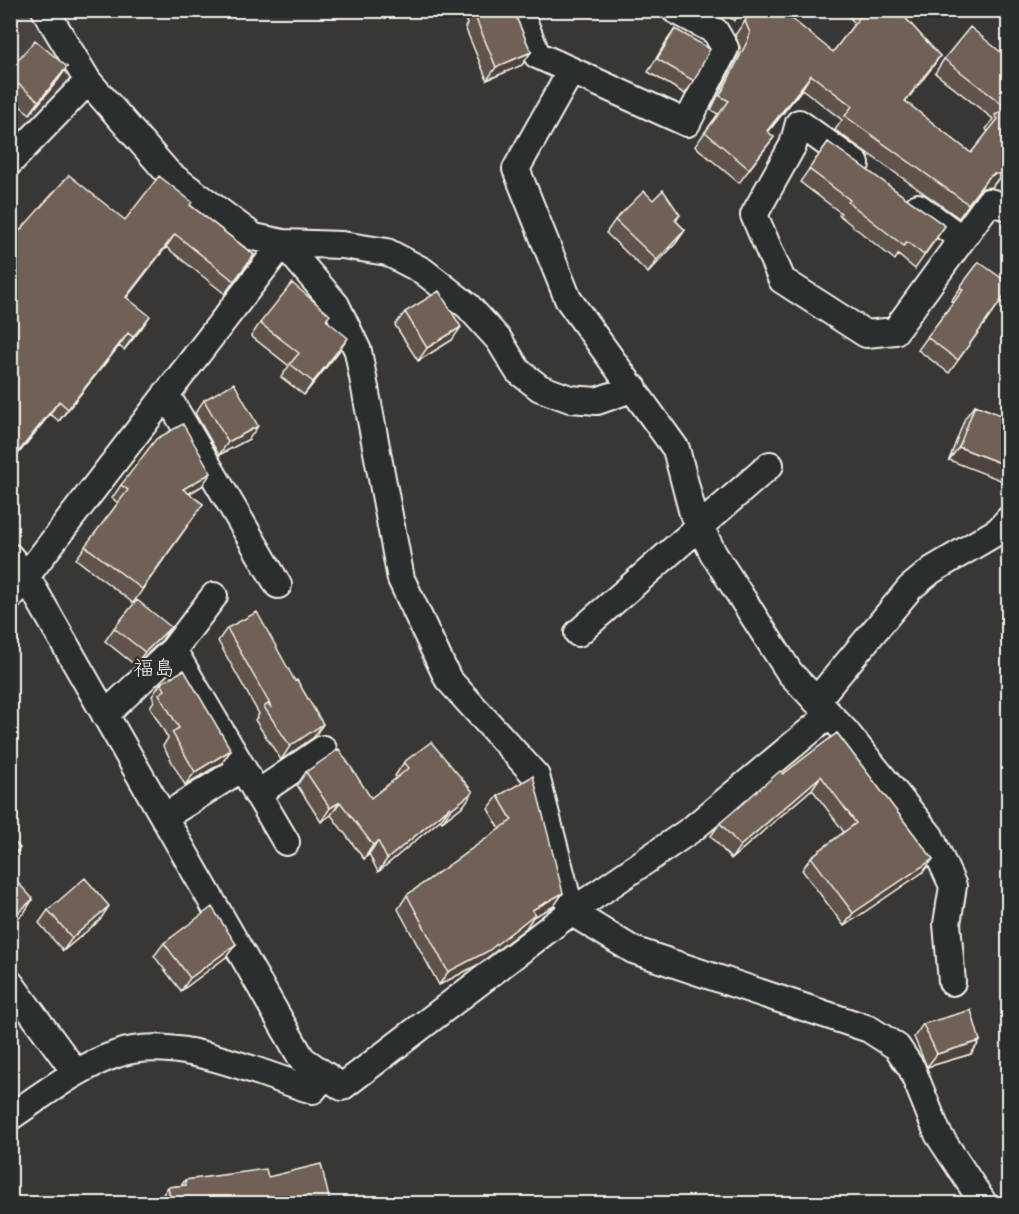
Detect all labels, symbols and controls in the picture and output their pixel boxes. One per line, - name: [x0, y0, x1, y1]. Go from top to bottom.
- district label: 福島: [133, 649, 175, 687]

